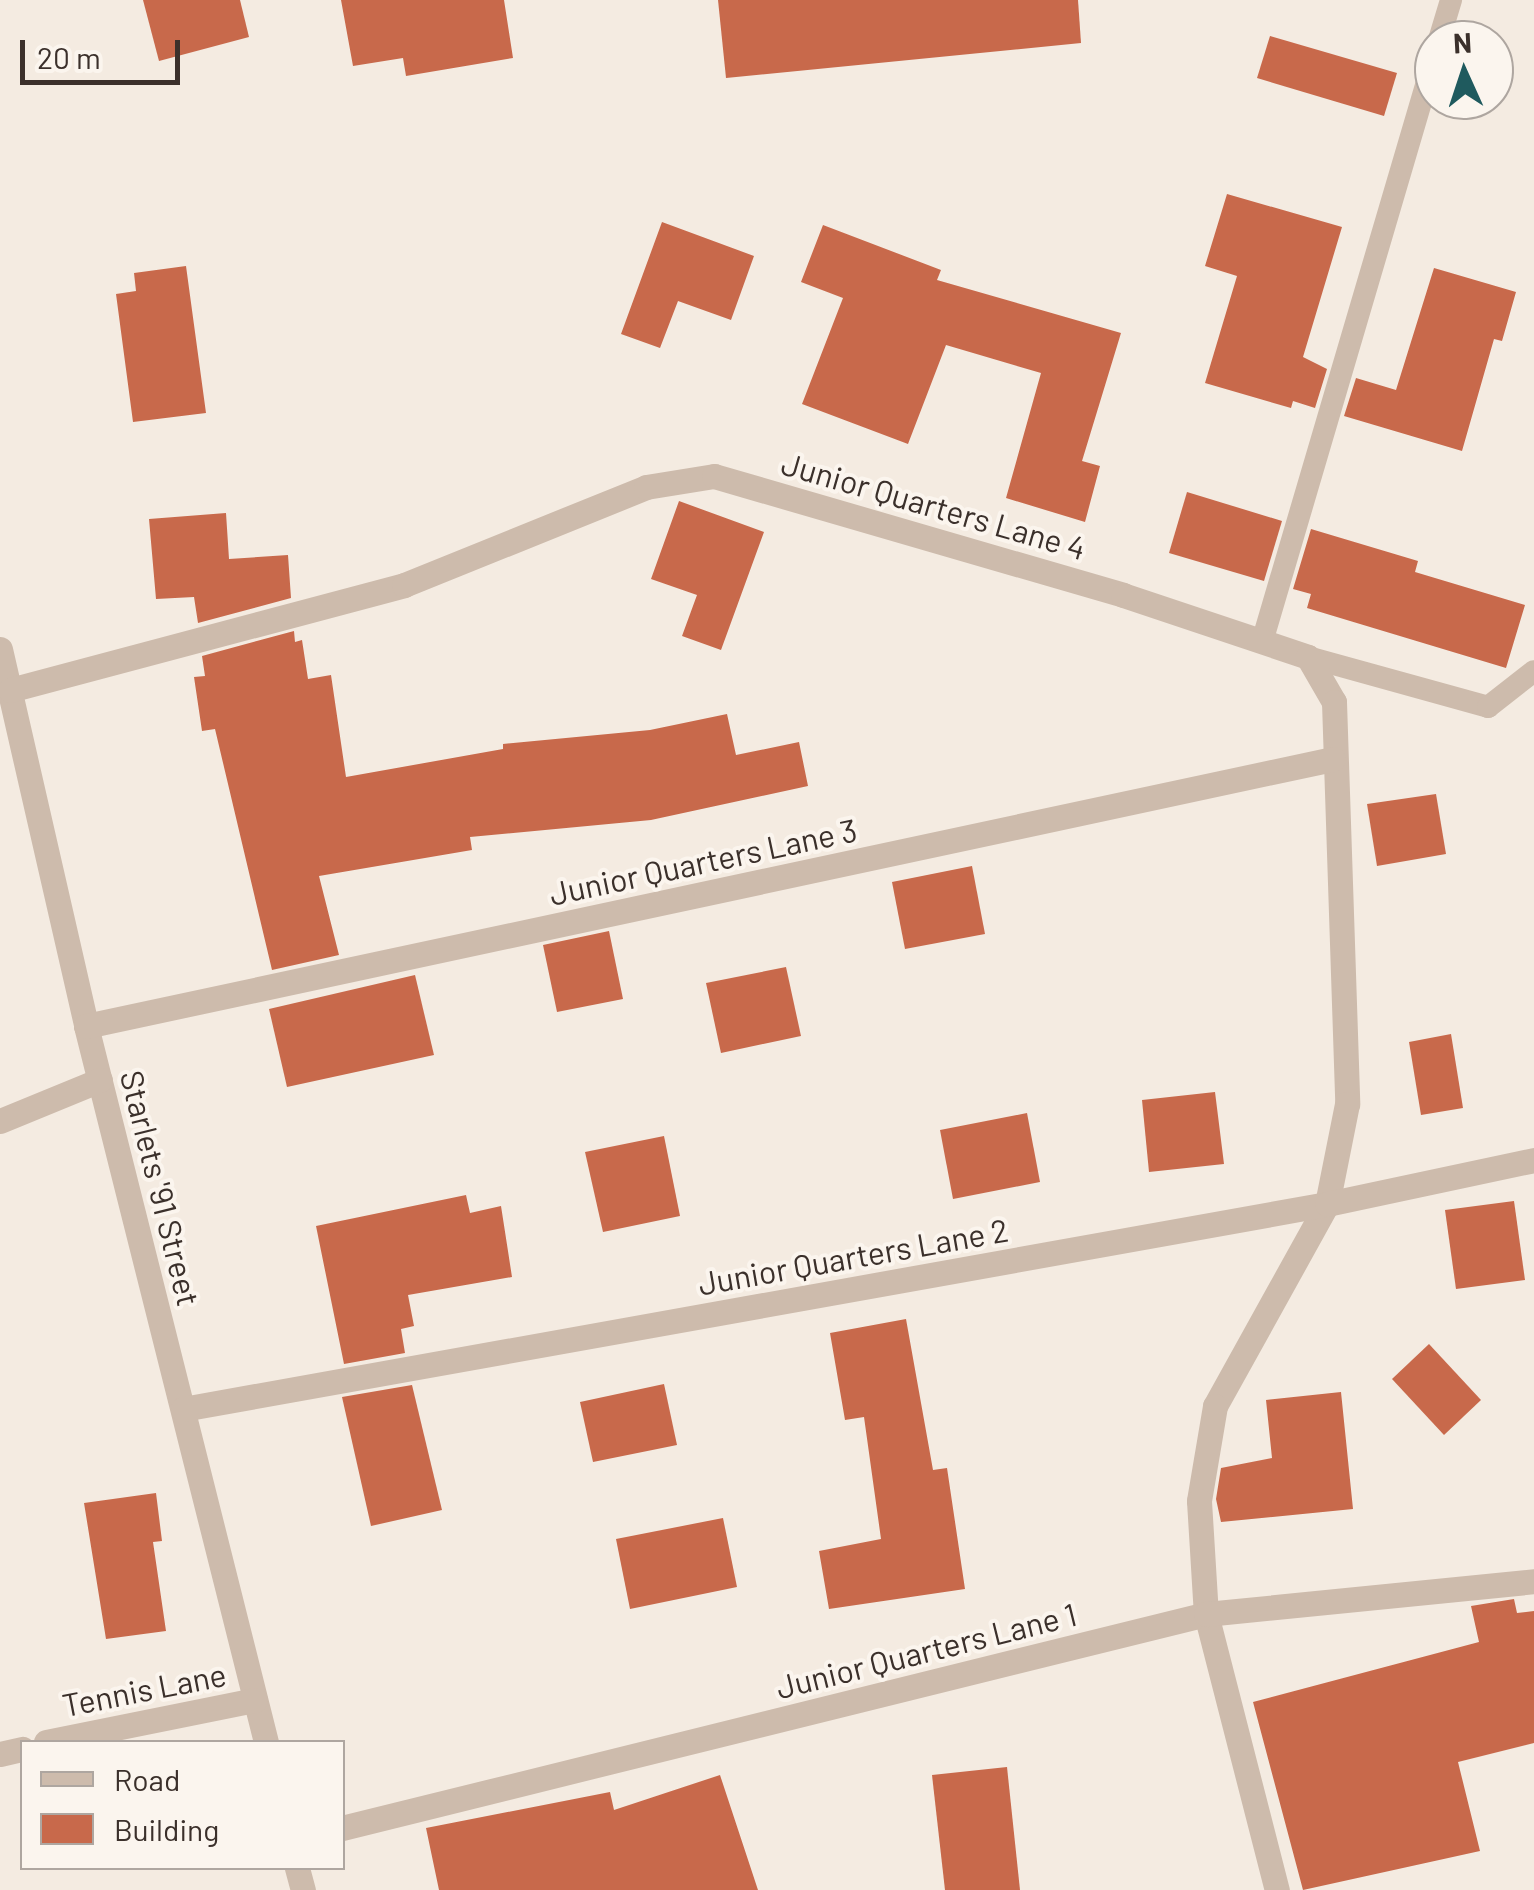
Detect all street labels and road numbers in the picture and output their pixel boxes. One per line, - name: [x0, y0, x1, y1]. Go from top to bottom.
- street label: Junior Quarters Lane 4: [777, 443, 1091, 567]
- street label: Junior Quarters Lane 3: [546, 810, 860, 912]
- street label: Starlets '91 Street: [113, 1066, 209, 1310]
- street label: Junior Quarters Lane 2: [695, 1210, 1011, 1302]
- street label: Junior Quarters Lane 1: [772, 1594, 1080, 1706]
- street label: Tennis Lane: [59, 1654, 229, 1724]

